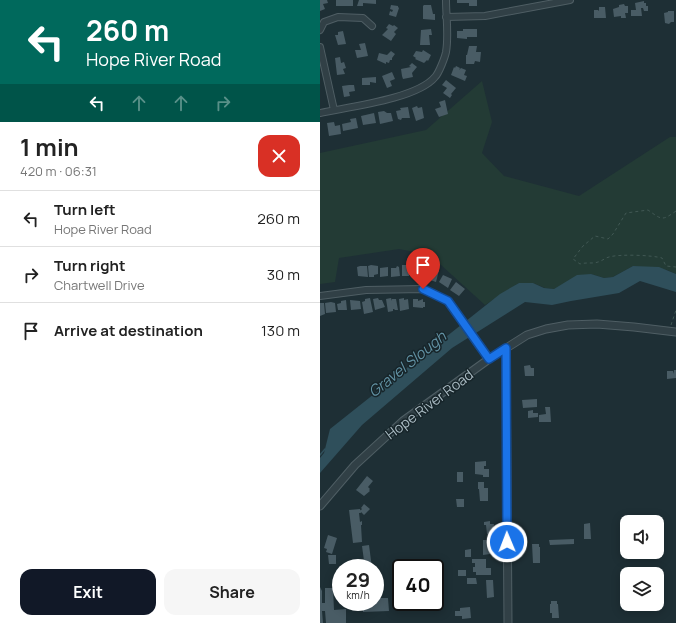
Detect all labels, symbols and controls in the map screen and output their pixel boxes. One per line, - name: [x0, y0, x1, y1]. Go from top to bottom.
- text: 260 m: [86, 11, 169, 49]
- icon: left: [20, 16, 72, 68]
- text: Hope River Road: [86, 47, 221, 71]
- icon: left: [86, 92, 108, 114]
- icon: ahead: [128, 92, 150, 114]
- icon: ahead: [170, 92, 192, 114]
- icon: right: [212, 92, 234, 114]
- text: 1 min: [20, 130, 79, 163]
- button: close: [258, 135, 300, 177]
- text: 420 m · 06:31: [20, 162, 97, 180]
- text: Turn left: [54, 199, 116, 220]
- icon: left: [20, 208, 42, 230]
- text: 260 m: [257, 208, 300, 229]
- text: Hope River Road: [54, 220, 152, 238]
- pin: [406, 248, 440, 289]
- icon: arrive: [412, 254, 434, 276]
- text: Turn right: [54, 255, 125, 276]
- icon: right: [20, 264, 42, 286]
- text: 30 m: [267, 264, 300, 285]
- text: Chartwell Drive: [54, 276, 145, 294]
- icon: arrive: [20, 320, 42, 342]
- text: Arrive at destination: [54, 320, 203, 341]
- text: 130 m: [261, 320, 300, 341]
- water label: Gravel Slough: [364, 325, 451, 402]
- street label: Hope River Road: [381, 365, 477, 443]
- map controls: [620, 515, 664, 611]
- button: sound: [620, 515, 664, 559]
- position arrow: [486, 521, 528, 563]
- speed limit sign: 40: [392, 559, 444, 611]
- text: 29: [346, 566, 370, 593]
- button: layers: [620, 567, 664, 611]
- button: Exit: [20, 569, 156, 615]
- button: Share: [164, 569, 300, 615]
- text: km/h: [346, 588, 370, 602]

